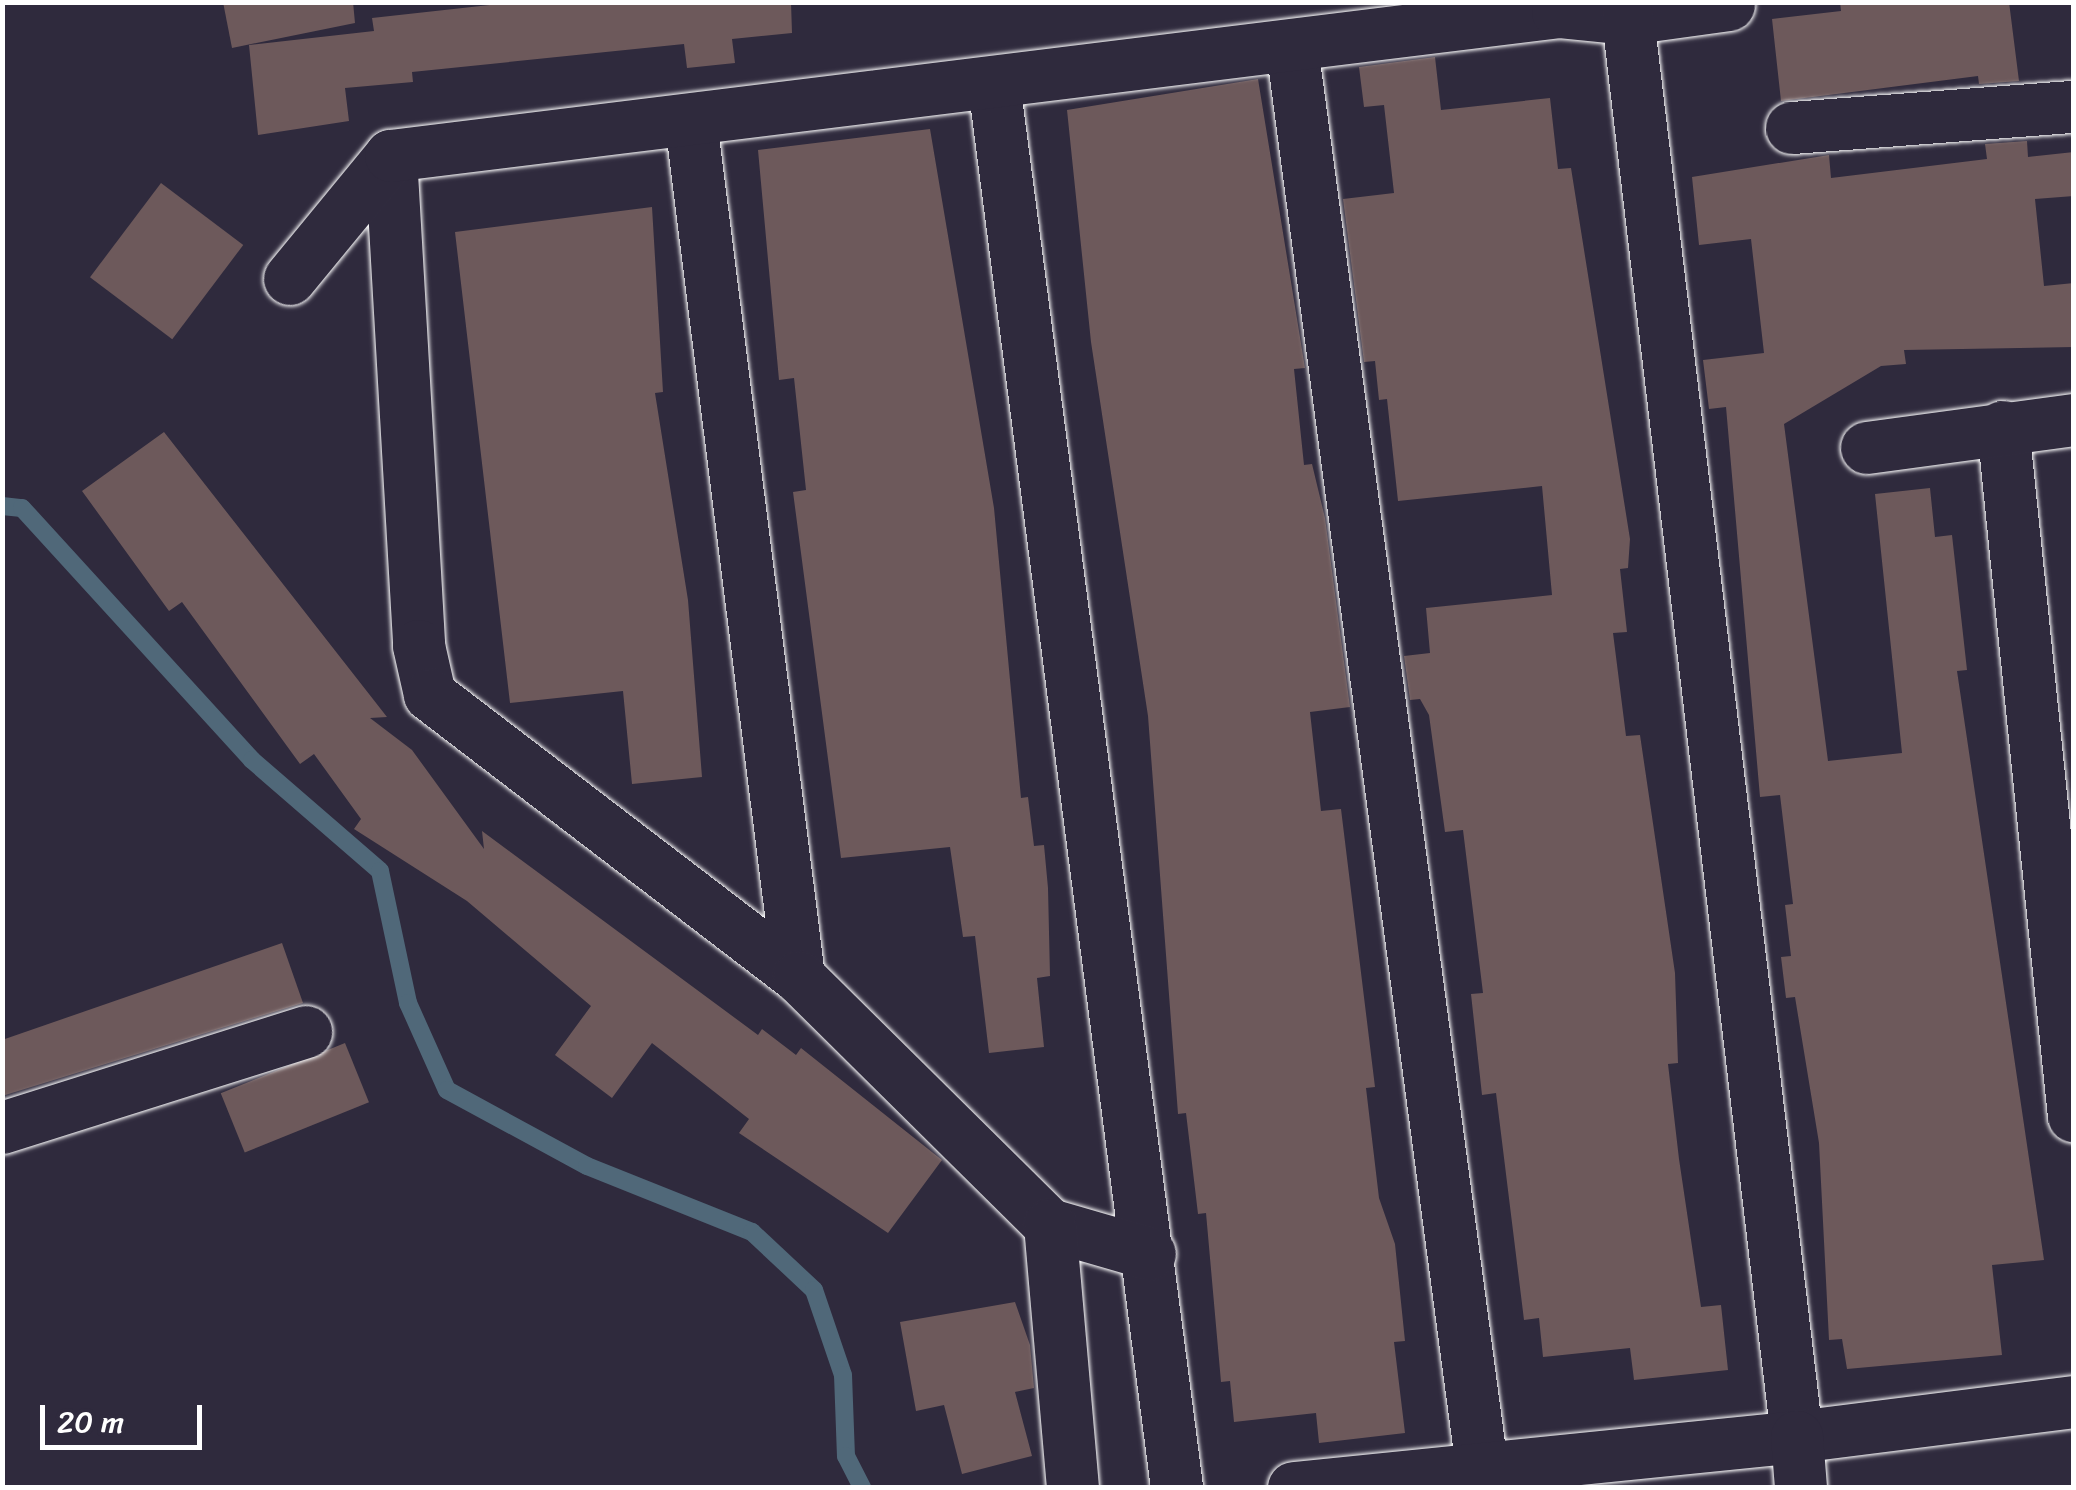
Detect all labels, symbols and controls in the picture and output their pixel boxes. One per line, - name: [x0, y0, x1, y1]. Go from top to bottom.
- scale bar: [45, 1385, 208, 1447]
- text: 20 m: [57, 1395, 124, 1449]

